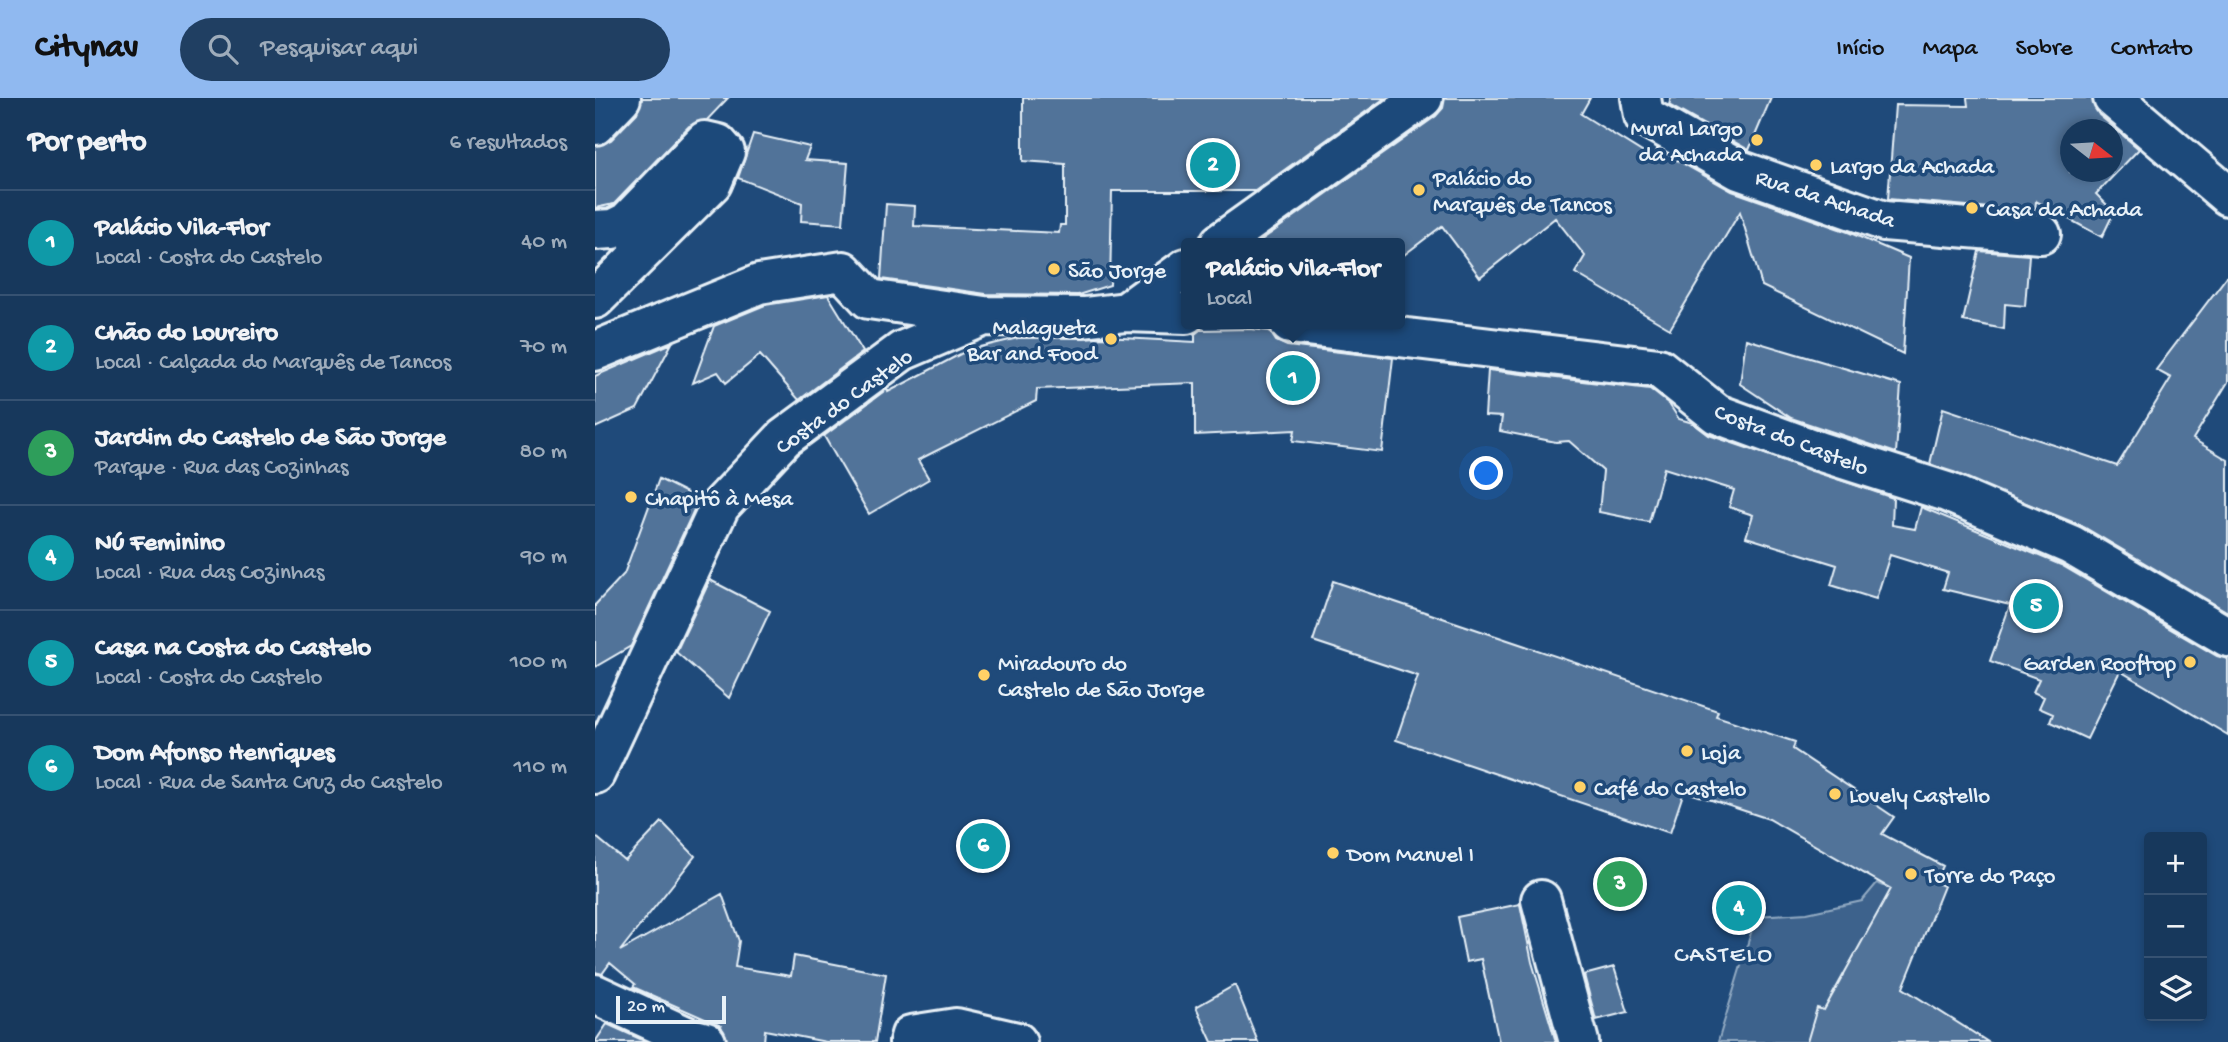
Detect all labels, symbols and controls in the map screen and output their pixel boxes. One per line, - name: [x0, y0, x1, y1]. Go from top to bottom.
- search box: [180, 18, 670, 81]
- text: Citynav: [35, 30, 138, 68]
- icon: search: [204, 30, 242, 68]
- text: Pesquisar aqui: [260, 34, 418, 65]
- text: Início: [1836, 35, 1884, 64]
- text: Mapa: [1922, 35, 1978, 64]
- text: Sobre: [2016, 35, 2073, 64]
- text: Contato: [2111, 35, 2193, 64]
- place label: Mural Largo da Achada: [1630, 117, 1744, 170]
- north arrow: [2060, 119, 2123, 182]
- text: Por perto: [28, 126, 147, 161]
- text: 6 resultados: [450, 130, 567, 157]
- marker: Mural Largo da Achada: [1749, 132, 1765, 148]
- pin: 2: [1190, 139, 1236, 191]
- place label: Largo da Achada: [1830, 155, 1995, 182]
- marker: Largo da Achada: [1808, 157, 1824, 173]
- street label: Rua da Achada: [1752, 165, 1899, 236]
- place label: Palácio do Marquês de Tancos: [1432, 167, 1612, 220]
- marker: Palácio do Marquês de Tancos: [1411, 182, 1427, 198]
- place label: Casa da Achada: [1986, 198, 2144, 225]
- marker: Casa da Achada: [1964, 200, 1980, 216]
- text: Palácio Vila-Flor: [95, 214, 268, 245]
- text: 1: [46, 229, 56, 256]
- text: 40 m: [521, 229, 567, 256]
- popup: [1181, 238, 1405, 329]
- text: Local · Costa do Castelo: [95, 245, 322, 272]
- text: Palácio Vila-Flor: [1206, 255, 1380, 286]
- place label: São Jorge: [1068, 259, 1167, 286]
- marker: São Jorge: [1046, 261, 1062, 277]
- text: Local: [1206, 286, 1252, 313]
- place label: Malagueta Bar and Food: [966, 316, 1099, 369]
- text: Chão do Loureiro: [95, 319, 278, 350]
- marker: Malagueta Bar and Food: [1103, 331, 1119, 347]
- text: 2: [45, 334, 57, 361]
- text: 70 m: [520, 334, 567, 361]
- street label: Costa do Castelo: [771, 344, 919, 462]
- text: Local · Calçada do Marquês de Tancos: [95, 350, 451, 377]
- pin: 1: [1270, 352, 1316, 404]
- street label: Costa do Castelo: [1710, 399, 1872, 483]
- text: Jardim do Castelo de São Jorge: [95, 424, 446, 455]
- text: 3: [45, 439, 57, 466]
- text: 80 m: [520, 439, 567, 466]
- text: Parque · Rua das Cozinhas: [95, 455, 348, 482]
- your location: [1469, 456, 1503, 490]
- place label: Chapitô à Mesa: [645, 487, 794, 514]
- marker: Chapitô à Mesa: [623, 489, 639, 505]
- text: Nú Feminino: [95, 529, 225, 560]
- text: 4: [46, 544, 56, 571]
- text: 90 m: [521, 544, 567, 571]
- text: Local · Rua das Cozinhas: [95, 560, 324, 587]
- pin: 5: [2013, 580, 2059, 632]
- text: Casa na Costa do Castelo: [95, 634, 371, 665]
- text: 5: [45, 649, 57, 676]
- text: 100 m: [510, 649, 567, 676]
- place label: Miradouro do Castelo de São Jorge: [998, 652, 1205, 705]
- place label: Garden Rooftop: [2023, 652, 2176, 679]
- marker: Garden Rooftop: [2182, 654, 2198, 670]
- text: Local · Costa do Castelo: [95, 665, 322, 692]
- marker: Miradouro do Castelo de São Jorge: [976, 667, 992, 683]
- text: Dom Afonso Henriques: [95, 739, 335, 770]
- place label: Loja: [1701, 741, 1742, 768]
- marker: Loja: [1679, 743, 1695, 759]
- text: 6: [45, 754, 57, 781]
- text: 110 m: [514, 754, 567, 781]
- text: Local · Rua de Santa Cruz do Castelo: [95, 770, 443, 797]
- place label: Café do Castelo: [1594, 777, 1746, 804]
- marker: Café do Castelo: [1572, 779, 1588, 795]
- place label: Lovely Castello: [1849, 784, 1990, 811]
- marker: Lovely Castello: [1827, 786, 1843, 802]
- pin: 6: [960, 820, 1006, 872]
- map controls: [2144, 832, 2207, 1021]
- button: +: [2144, 832, 2207, 895]
- place label: Dom Manuel I: [1345, 843, 1474, 870]
- marker: Dom Manuel I: [1325, 845, 1341, 861]
- pin: 3: [1597, 858, 1643, 910]
- place label: Torre do Paço: [1923, 864, 2056, 891]
- marker: Torre do Paço: [1903, 866, 1919, 882]
- pin: 4: [1716, 882, 1762, 934]
- button: −: [2144, 895, 2207, 958]
- district label: CASTELO: [1674, 942, 1774, 971]
- button: layers: [2144, 958, 2207, 1021]
- scale bar: [616, 993, 726, 1025]
- text: 20 m: [627, 996, 665, 1019]

